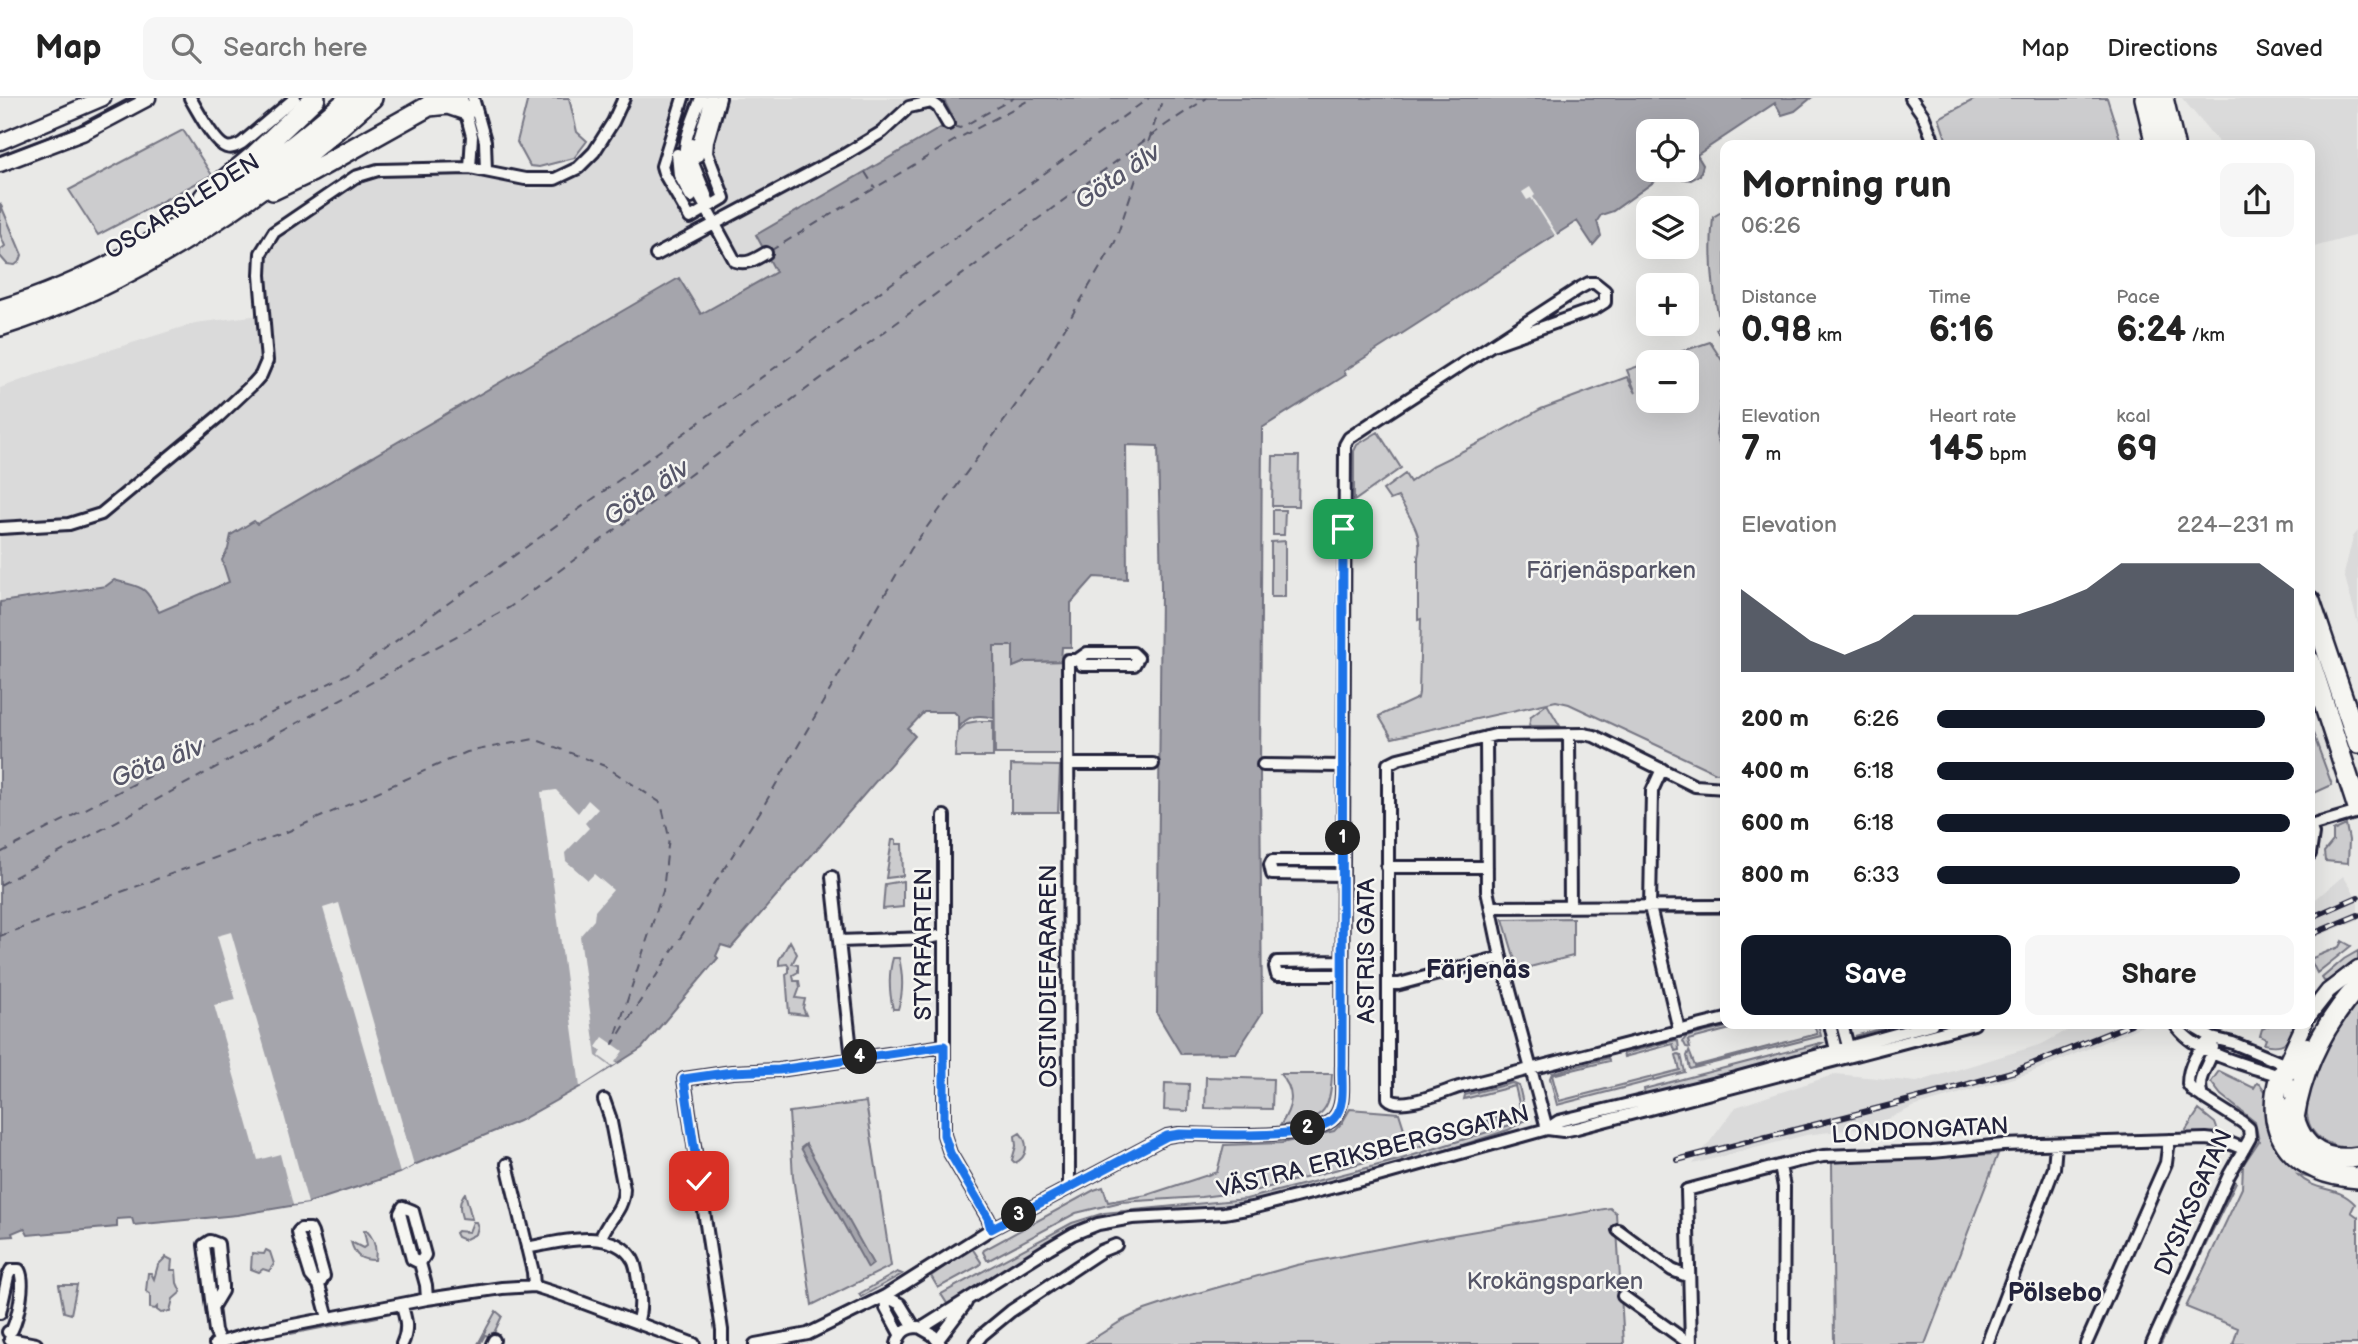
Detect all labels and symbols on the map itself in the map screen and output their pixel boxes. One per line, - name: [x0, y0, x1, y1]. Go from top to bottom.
- water label: Göta älv: [1069, 137, 1168, 217]
- street label: OSCARSLEDEN: [100, 147, 265, 266]
- water label: Göta älv: [598, 453, 697, 533]
- pin: [1313, 499, 1373, 559]
- park label: Färjenäsparken: [1526, 556, 1696, 585]
- water label: Göta älv: [107, 731, 210, 795]
- pin: 1: [1326, 820, 1360, 856]
- street label: OSTINDIEFARAREN: [1034, 864, 1063, 1088]
- street label: STYRFARTEN: [909, 868, 938, 1020]
- street label: ASTRIS GATA: [1352, 878, 1381, 1024]
- district label: Färjenäs: [1426, 955, 1530, 986]
- pin: 4: [842, 1040, 878, 1074]
- street label: VÄSTRA ERIKSBERGSGATAN: [1214, 1099, 1532, 1204]
- pin: 2: [1290, 1110, 1326, 1146]
- street label: LONDONGATAN: [1831, 1111, 2009, 1150]
- street label: DYSIKSGATAN: [2148, 1125, 2239, 1280]
- pin: [669, 1151, 729, 1211]
- pin: 3: [1002, 1198, 1036, 1232]
- park label: Krokängsparken: [1467, 1267, 1643, 1296]
- district label: Pölsebo: [2008, 1278, 2102, 1309]

